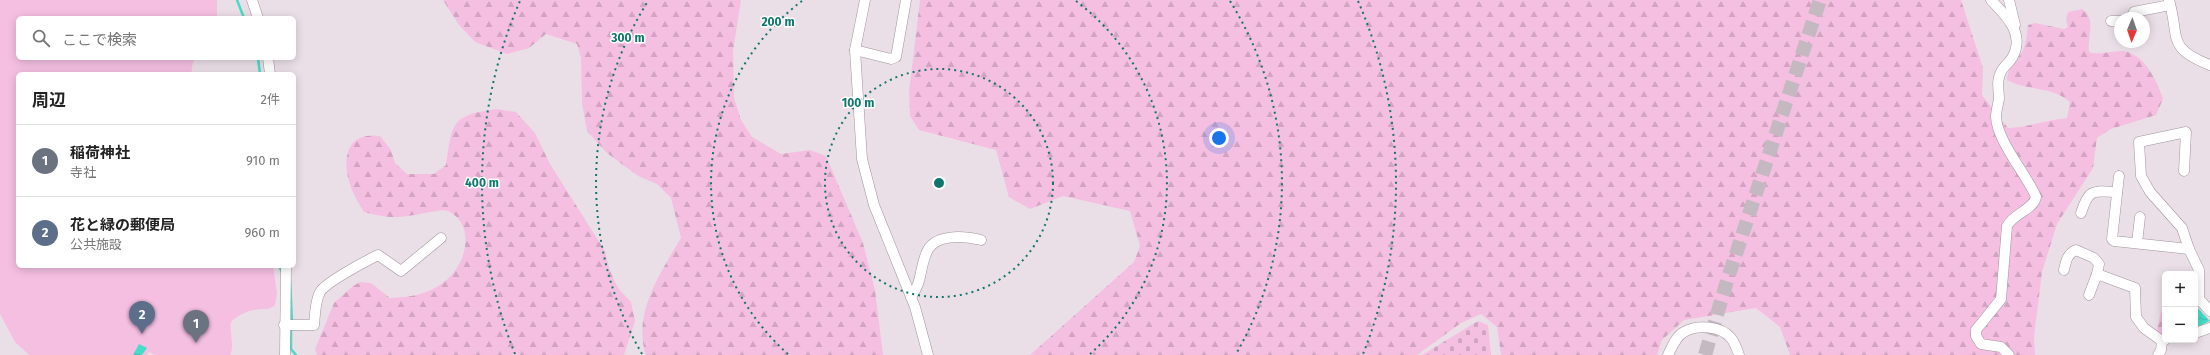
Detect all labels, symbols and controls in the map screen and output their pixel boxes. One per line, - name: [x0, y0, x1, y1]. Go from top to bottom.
- north arrow: [2114, 12, 2150, 48]
- text: 200 m: [761, 15, 795, 29]
- search box: [16, 16, 296, 60]
- icon: search: [30, 27, 52, 49]
- text: ここで検索: [62, 31, 137, 49]
- text: 300 m: [610, 31, 645, 45]
- text: 周辺: [32, 90, 66, 111]
- text: 2件: [261, 92, 280, 107]
- text: 100 m: [842, 96, 874, 110]
- your location: [1209, 128, 1229, 148]
- text: 稲荷神社: [70, 144, 130, 162]
- text: 1: [42, 153, 48, 168]
- text: 910 m: [246, 153, 280, 168]
- text: 寺社: [70, 165, 96, 180]
- text: 400 m: [465, 176, 499, 190]
- centre of rings: [932, 176, 946, 190]
- text: 花と緑の郵便局: [70, 216, 175, 234]
- text: 2: [42, 225, 48, 240]
- text: 960 m: [244, 225, 280, 240]
- text: 公共施設: [70, 237, 122, 252]
- map controls: [2162, 271, 2198, 343]
- button: +: [2162, 271, 2198, 307]
- pin: 2: [129, 301, 155, 334]
- button: −: [2162, 307, 2198, 343]
- pin: 1: [183, 310, 209, 343]

